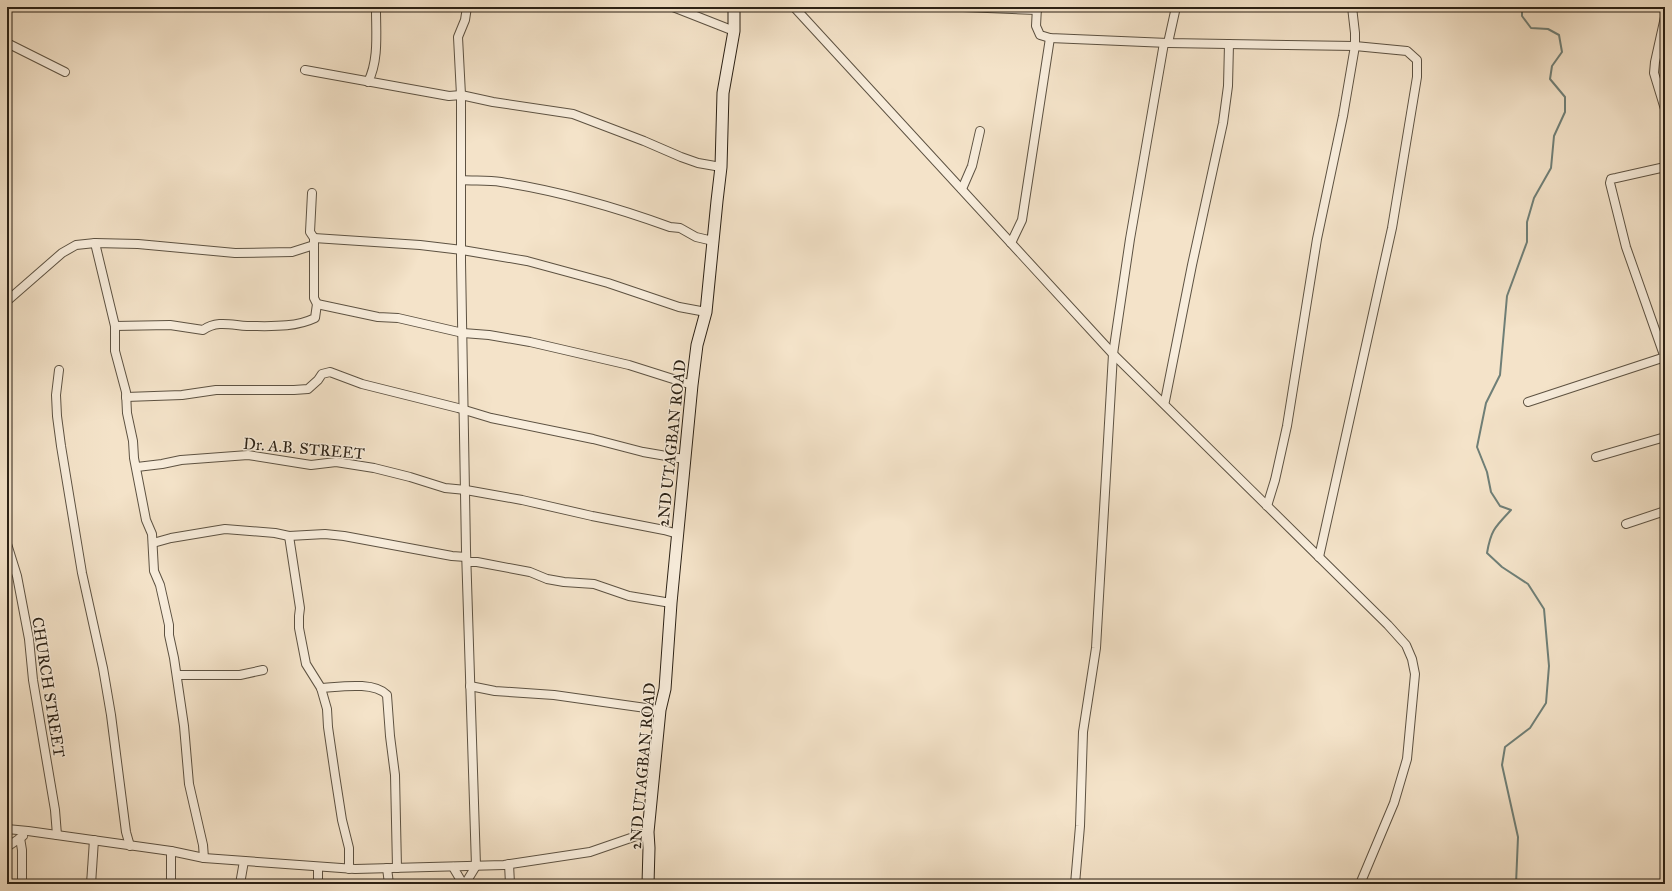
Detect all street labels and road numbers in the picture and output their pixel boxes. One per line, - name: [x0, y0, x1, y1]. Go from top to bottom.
- street label: 2ND UTAGBAN ROAD: [653, 359, 690, 527]
- street label: Dr. A.B. STREET: [242, 434, 365, 463]
- street label: CHURCH STREET: [28, 616, 69, 759]
- street label: 2ND UTAGBAN ROAD: [626, 682, 659, 850]

